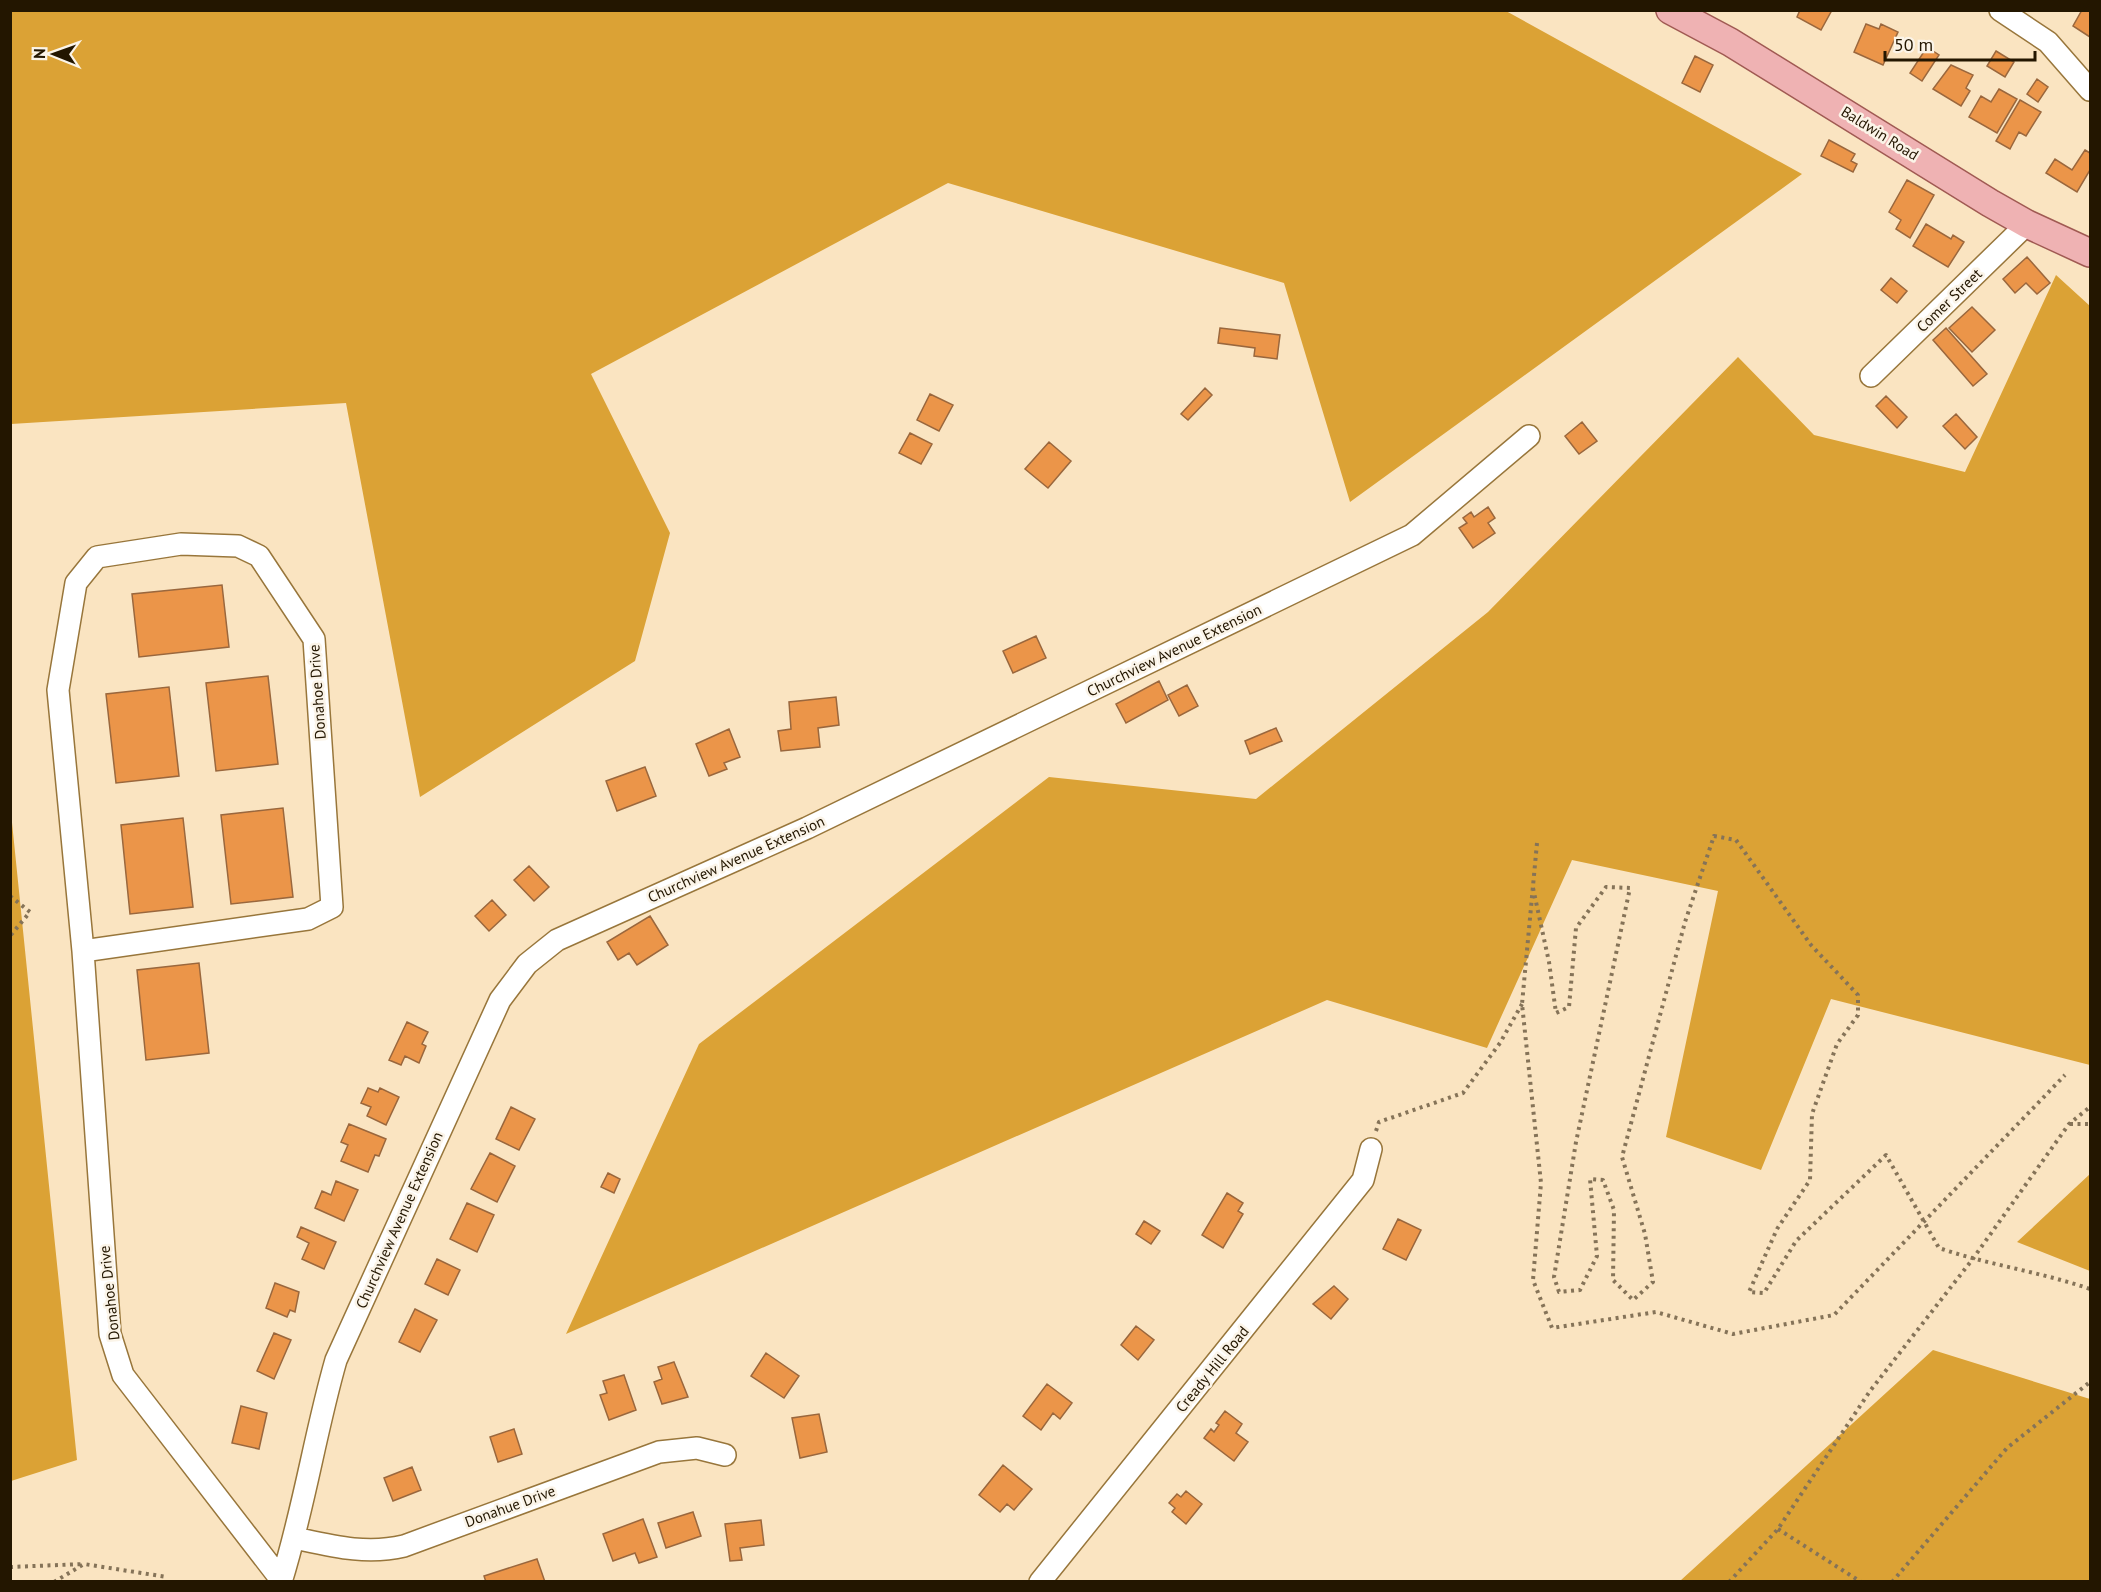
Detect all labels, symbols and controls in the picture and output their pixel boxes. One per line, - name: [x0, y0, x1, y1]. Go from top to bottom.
- north arrow: [24, 24, 84, 84]
- scale bar: [1885, 24, 2035, 62]
- text: 50 m: [1894, 33, 1933, 56]
- text: N: [29, 48, 49, 59]
- street label: Baldwin Road: [1838, 102, 1922, 164]
- street label: Comer Street: [1912, 264, 1986, 336]
- street label: Churchview Avenue Extension: [1084, 599, 1264, 701]
- street label: Donahoe Drive: [304, 644, 330, 740]
- street label: Churchview Avenue Extension: [645, 811, 827, 907]
- street label: Churchview Avenue Extension: [351, 1129, 447, 1311]
- street label: Donahoe Drive: [95, 1245, 123, 1341]
- street label: Cready Hill Road: [1171, 1322, 1253, 1416]
- street label: Donahue Drive: [462, 1481, 558, 1531]

